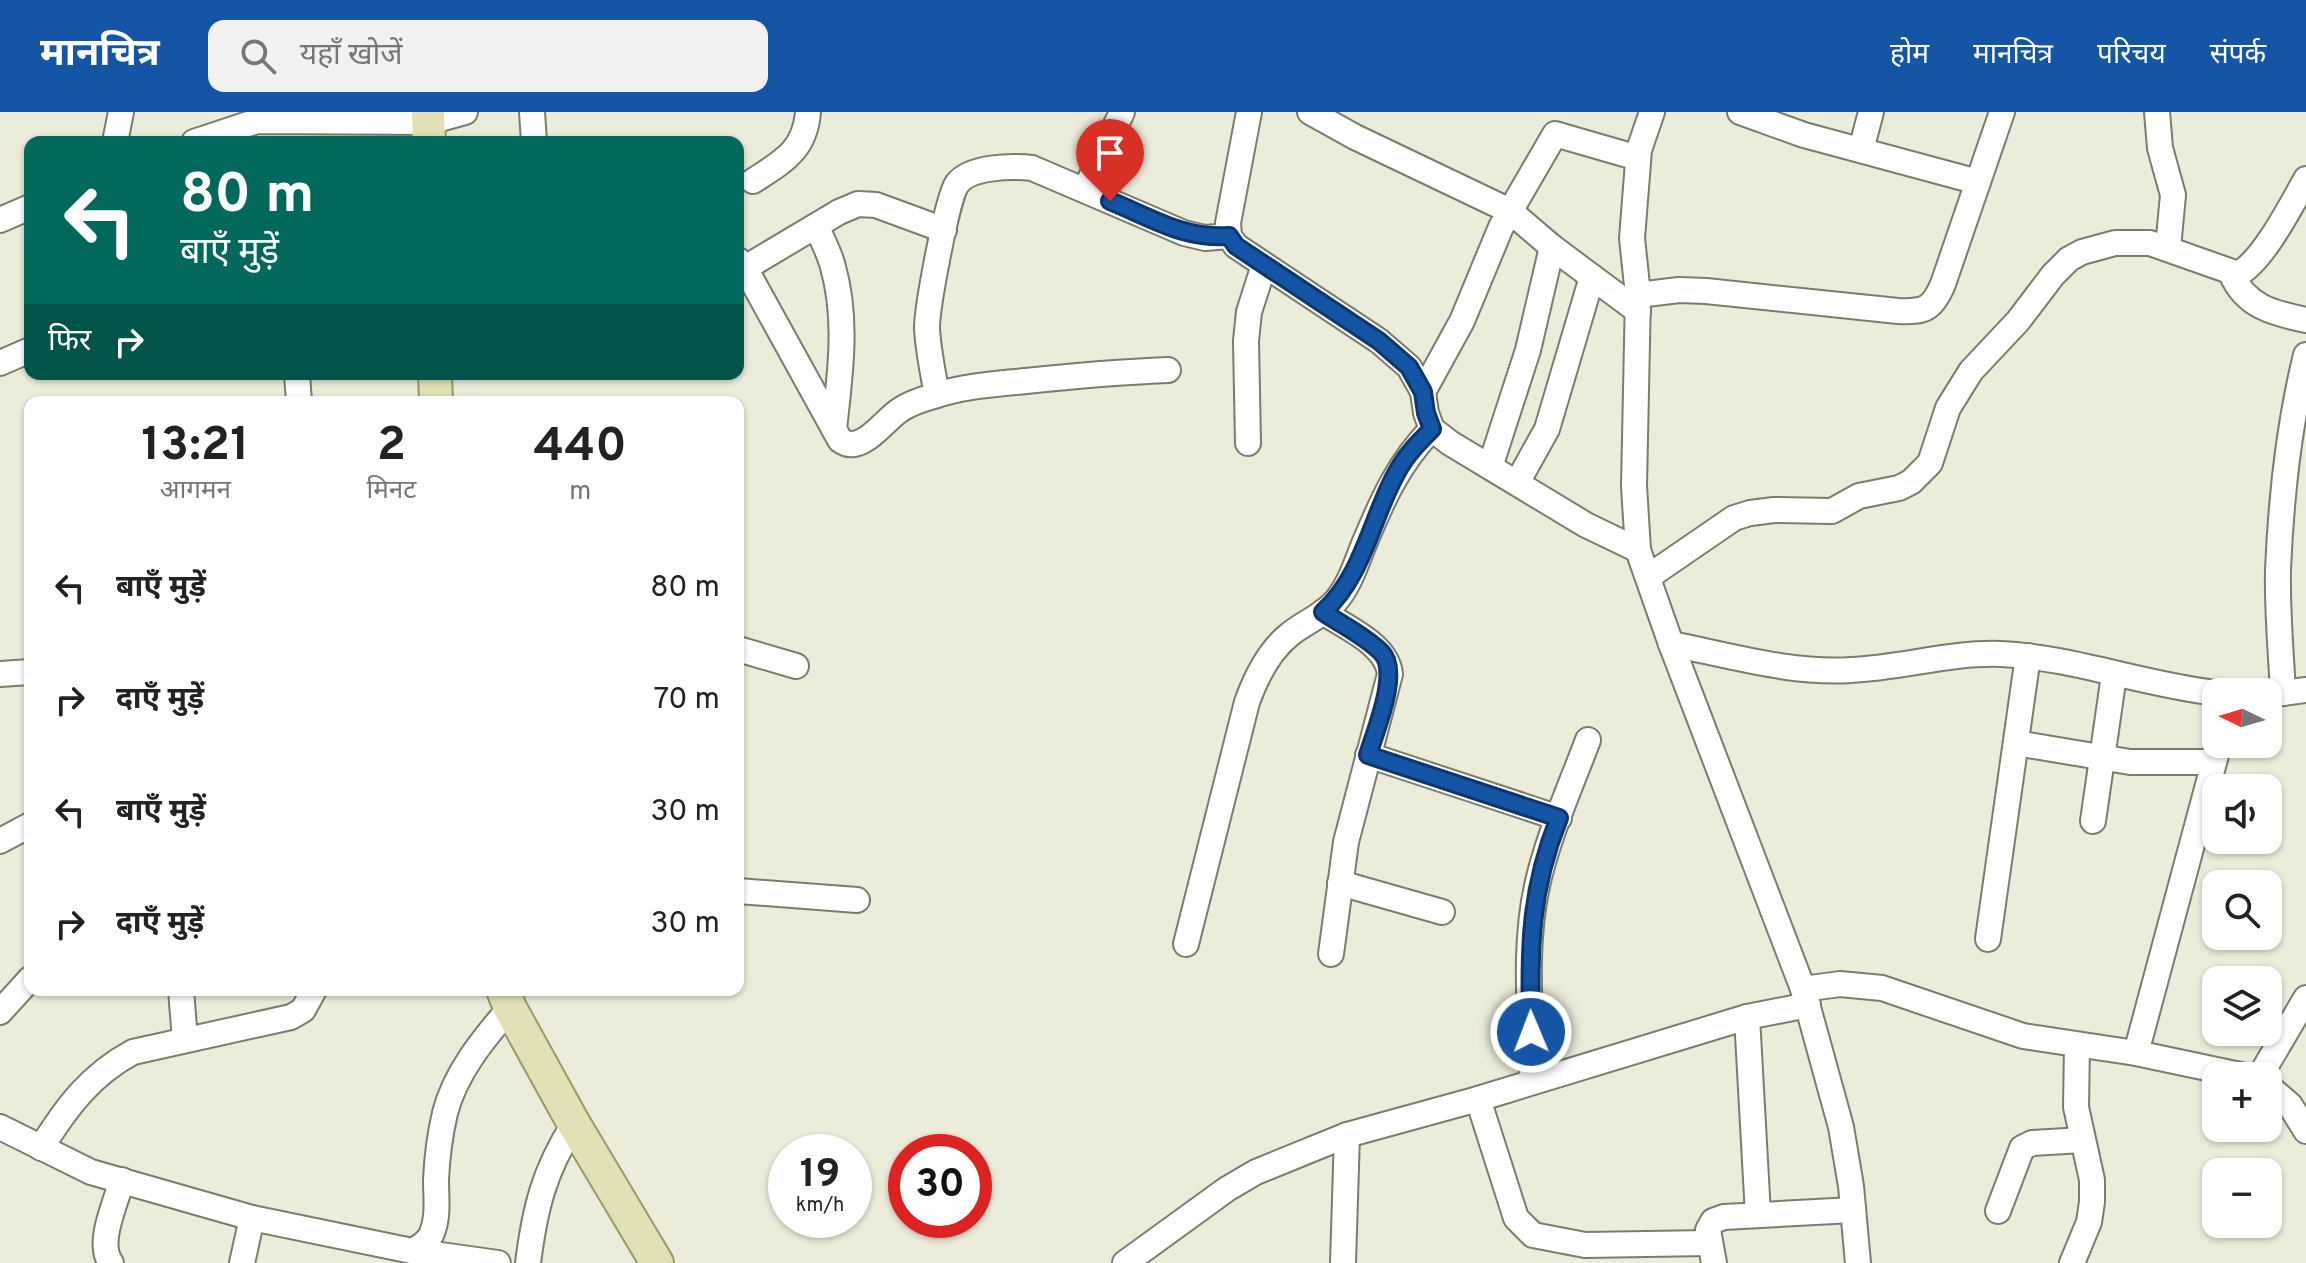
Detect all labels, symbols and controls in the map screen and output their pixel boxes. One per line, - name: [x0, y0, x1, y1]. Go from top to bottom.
- search box: [208, 20, 768, 92]
- text: मानचित्र: [40, 31, 160, 80]
- icon: search: [236, 34, 280, 78]
- text: यहाँ खोजें: [300, 38, 403, 75]
- text: होम: [1890, 38, 1929, 74]
- text: मानचित्र: [1973, 38, 2053, 74]
- text: परिचय: [2097, 38, 2166, 74]
- text: संपर्क: [2210, 38, 2266, 74]
- pin: [1076, 119, 1144, 201]
- icon: arrive: [1088, 131, 1132, 175]
- text: 80 m: [180, 162, 314, 232]
- icon: left: [48, 168, 152, 272]
- text: बाएँ मुड़ें: [180, 231, 279, 277]
- icon: right: [107, 320, 151, 364]
- text: फिर: [48, 324, 91, 361]
- text: 13:21: [141, 417, 249, 477]
- text: 2: [377, 417, 406, 477]
- text: 440: [534, 418, 627, 478]
- text: आगमन: [160, 475, 231, 508]
- text: मिनट: [367, 475, 416, 508]
- text: m: [569, 476, 591, 509]
- icon: left: [48, 566, 92, 610]
- text: बाएँ मुड़ें: [116, 570, 206, 607]
- text: 80 m: [650, 570, 720, 607]
- icon: right: [48, 678, 92, 722]
- north arrow: [2202, 678, 2282, 758]
- map controls: [2202, 678, 2282, 1238]
- text: दाएँ मुड़ें: [116, 682, 204, 719]
- text: 70 m: [654, 682, 720, 719]
- button: sound: [2202, 774, 2282, 854]
- icon: left: [48, 790, 92, 834]
- text: बाएँ मुड़ें: [116, 794, 206, 831]
- text: 30 m: [651, 794, 720, 831]
- button: search: [2202, 870, 2282, 950]
- icon: right: [48, 902, 92, 946]
- text: दाएँ मुड़ें: [116, 906, 204, 943]
- text: 30 m: [651, 906, 720, 943]
- button: layers: [2202, 966, 2282, 1046]
- position arrow: [1489, 990, 1573, 1074]
- button: +: [2202, 1062, 2282, 1142]
- speed limit sign: 30: [888, 1134, 992, 1238]
- text: 19: [800, 1151, 840, 1201]
- button: −: [2202, 1158, 2282, 1238]
- text: km/h: [796, 1193, 844, 1219]

